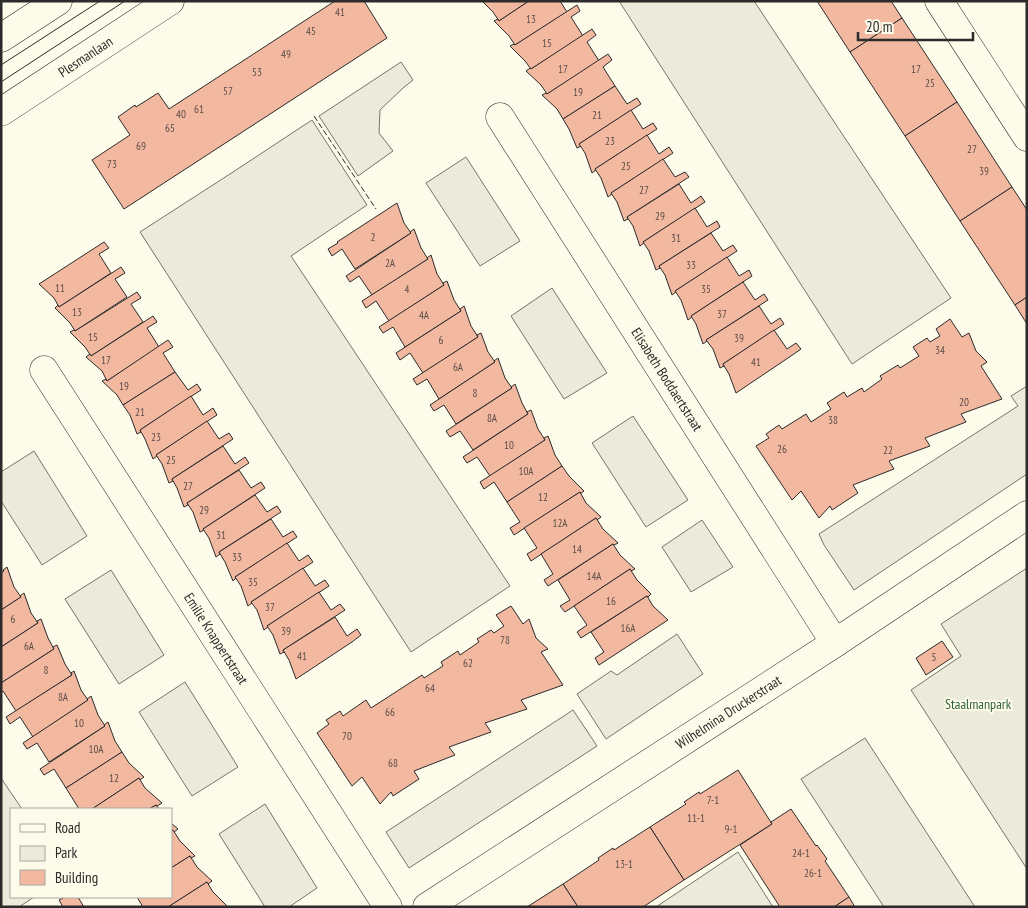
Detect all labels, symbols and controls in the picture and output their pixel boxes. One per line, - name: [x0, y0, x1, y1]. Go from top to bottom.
- house number: 41: [335, 5, 345, 19]
- scale bar: [858, 10, 973, 42]
- house number: 13: [526, 12, 536, 26]
- text: 20 m: [866, 17, 892, 36]
- house number: 45: [306, 24, 316, 38]
- street label: Plesmanlaan: [55, 32, 116, 81]
- house number: 15: [542, 36, 552, 50]
- house number: 49: [281, 47, 291, 61]
- house number: 17: [558, 62, 568, 76]
- house number: 17: [911, 62, 921, 76]
- house number: 53: [252, 65, 262, 79]
- house number: 25: [925, 76, 935, 90]
- house number: 57: [223, 84, 233, 98]
- house number: 19: [573, 85, 583, 99]
- house number: 61: [194, 102, 204, 116]
- house number: 40: [176, 107, 186, 121]
- house number: 21: [592, 108, 602, 122]
- house number: 65: [165, 121, 175, 135]
- house number: 23: [605, 134, 615, 148]
- house number: 69: [136, 139, 146, 153]
- house number: 27: [967, 142, 977, 156]
- house number: 73: [107, 157, 117, 171]
- house number: 25: [621, 159, 631, 173]
- house number: 39: [979, 164, 989, 178]
- house number: 27: [639, 183, 649, 197]
- house number: 29: [655, 209, 665, 223]
- house number: 2: [371, 230, 376, 244]
- house number: 31: [671, 231, 681, 245]
- house number: 2A: [385, 256, 396, 270]
- house number: 33: [686, 258, 696, 272]
- house number: 11: [55, 281, 65, 295]
- house number: 4: [405, 282, 410, 296]
- house number: 35: [701, 282, 711, 296]
- house number: 13: [72, 305, 82, 319]
- house number: 37: [717, 307, 727, 321]
- house number: 4A: [419, 308, 430, 322]
- street label: Elisabeth Boddaertstraat: [627, 324, 707, 435]
- house number: 15: [88, 330, 98, 344]
- house number: 39: [734, 331, 744, 345]
- house number: 6: [439, 333, 444, 347]
- house number: 34: [935, 343, 945, 357]
- house number: 17: [101, 353, 111, 367]
- house number: 41: [751, 355, 761, 369]
- house number: 6A: [453, 360, 464, 374]
- house number: 19: [119, 379, 129, 393]
- house number: 8: [473, 386, 478, 400]
- house number: 20: [959, 395, 969, 409]
- house number: 21: [135, 405, 145, 419]
- house number: 8A: [487, 411, 498, 425]
- house number: 38: [828, 413, 838, 427]
- house number: 23: [151, 430, 161, 444]
- house number: 10: [504, 438, 514, 452]
- house number: 26: [777, 442, 787, 456]
- house number: 22: [883, 443, 893, 457]
- house number: 25: [166, 453, 176, 467]
- house number: 10A: [518, 464, 534, 478]
- house number: 27: [183, 479, 193, 493]
- house number: 12: [538, 490, 548, 504]
- house number: 29: [199, 503, 209, 517]
- house number: 12A: [552, 516, 568, 530]
- house number: 31: [216, 528, 226, 542]
- house number: 14: [572, 542, 582, 556]
- house number: 33: [232, 550, 242, 564]
- house number: 14A: [586, 569, 602, 583]
- house number: 35: [248, 575, 258, 589]
- street label: Emilie Knappertstraat: [180, 589, 252, 688]
- house number: 16: [606, 594, 616, 608]
- house number: 37: [265, 600, 275, 614]
- house number: 6: [11, 612, 16, 626]
- house number: 16A: [620, 621, 636, 635]
- house number: 39: [281, 624, 291, 638]
- house number: 78: [500, 633, 510, 647]
- house number: 6A: [24, 639, 35, 653]
- house number: 41: [297, 649, 307, 663]
- house number: 5: [932, 650, 937, 664]
- house number: 62: [463, 656, 473, 670]
- house number: 8: [44, 663, 49, 677]
- street label: Wilhelmina Druckerstraat: [672, 671, 785, 753]
- house number: 64: [425, 681, 435, 695]
- house number: 8A: [58, 690, 69, 704]
- park label: Staalmanpark: [945, 695, 1012, 713]
- house number: 66: [385, 705, 395, 719]
- house number: 10: [74, 716, 84, 730]
- house number: 70: [342, 729, 352, 743]
- house number: 10A: [88, 742, 104, 756]
- house number: 68: [388, 756, 398, 770]
- house number: 12: [109, 771, 119, 785]
- house number: 7-1: [707, 793, 719, 807]
- legend: [10, 808, 172, 898]
- house number: 11-1: [687, 811, 705, 825]
- text: Road: [55, 818, 81, 837]
- house number: 9-1: [724, 822, 738, 836]
- text: Park: [55, 843, 77, 862]
- house number: 24-1: [792, 846, 810, 860]
- house number: 13-1: [615, 857, 633, 871]
- house number: 26-1: [804, 866, 822, 880]
- text: Building: [55, 868, 98, 887]

